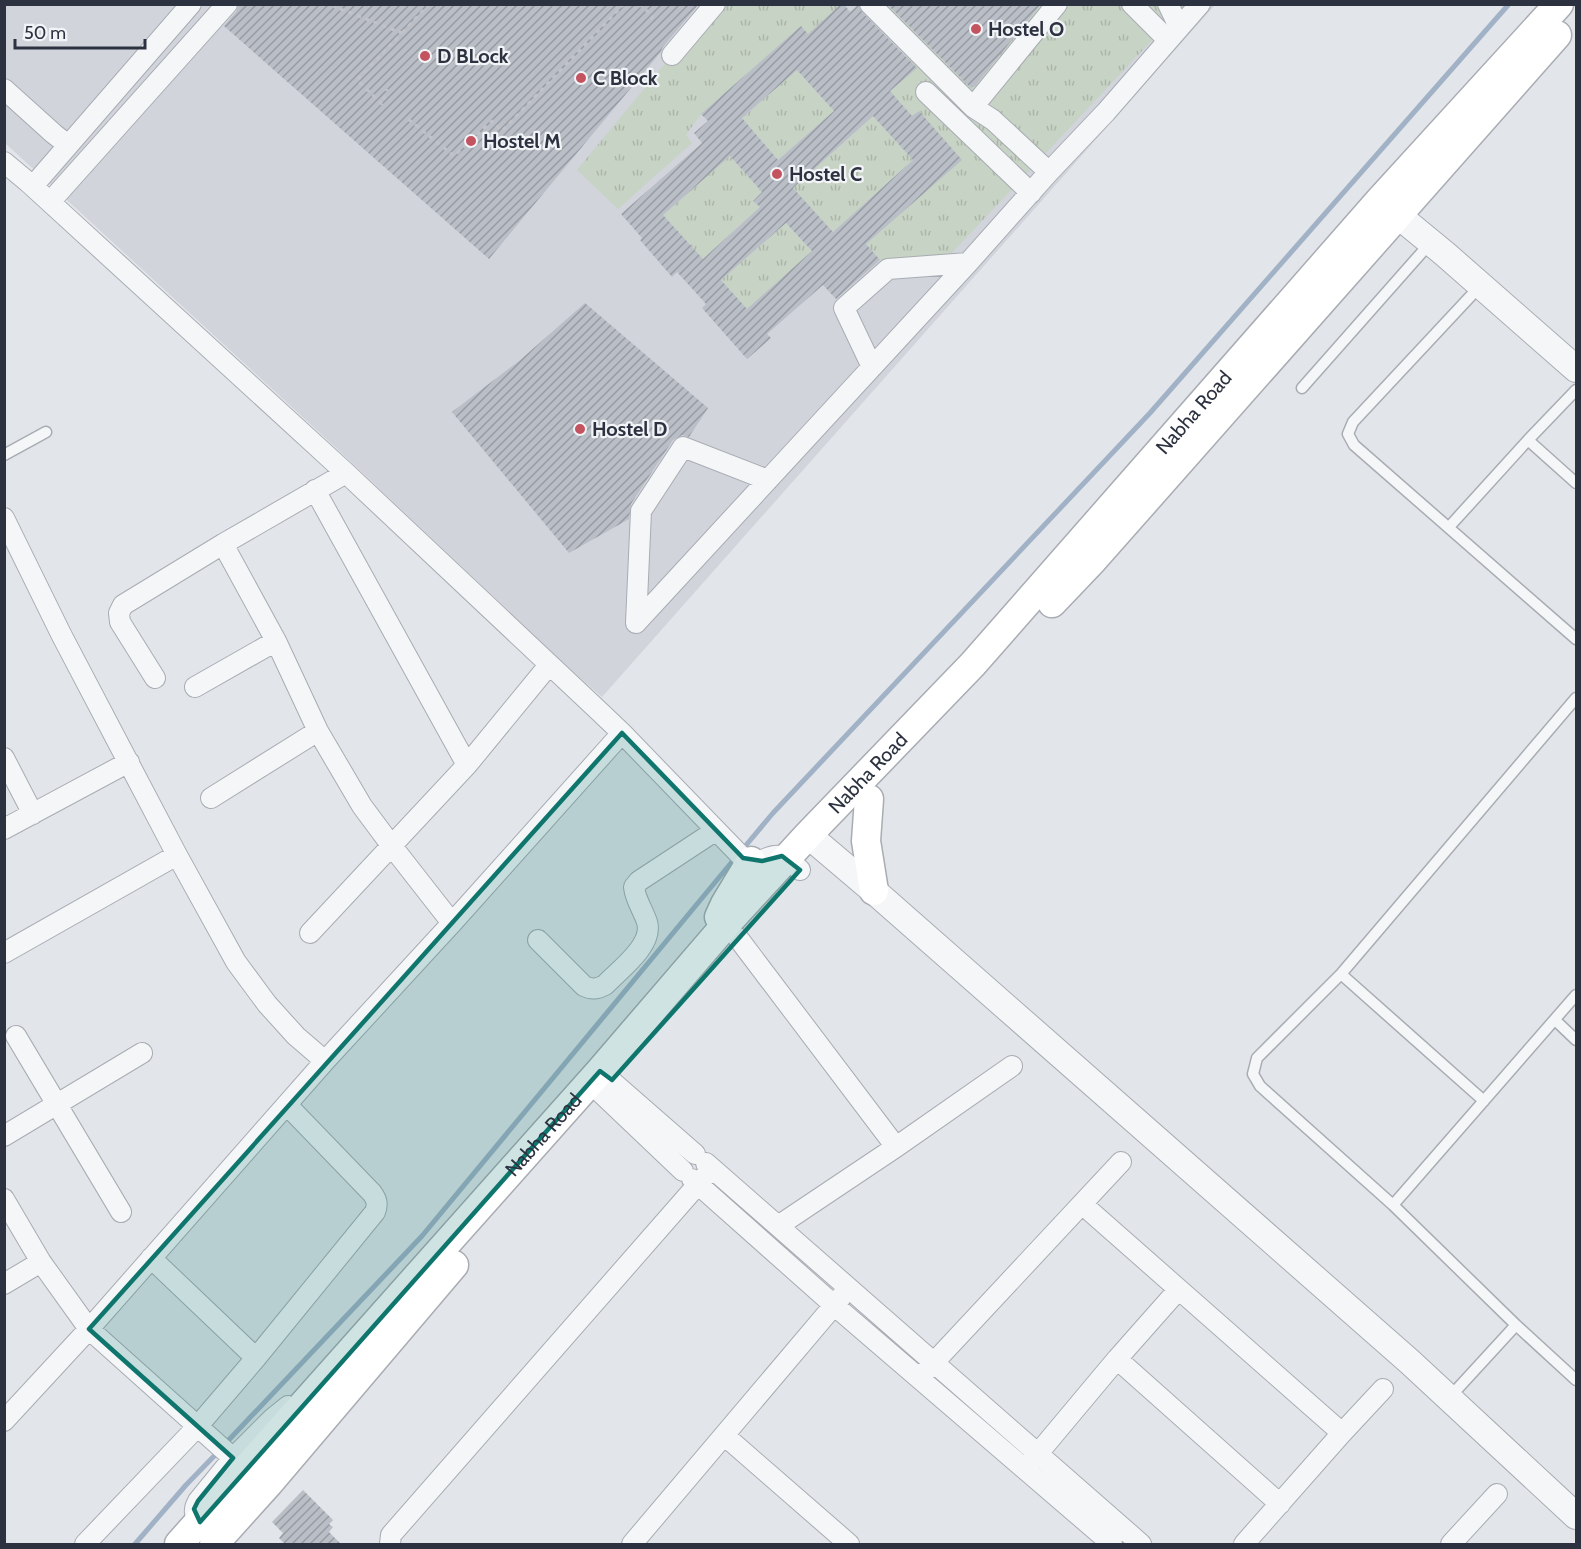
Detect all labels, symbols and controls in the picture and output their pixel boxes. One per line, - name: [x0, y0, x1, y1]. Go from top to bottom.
- scale bar: [15, 12, 146, 50]
- place label: Hostel O: [988, 17, 1064, 41]
- text: 50 m: [24, 22, 66, 44]
- marker: Hostel O: [969, 22, 983, 36]
- place label: D BLock: [437, 44, 509, 68]
- marker: D BLock: [418, 49, 432, 63]
- place label: C Block: [593, 66, 658, 90]
- marker: C Block: [574, 71, 588, 85]
- place label: Hostel M: [483, 129, 561, 153]
- marker: Hostel M: [464, 134, 478, 148]
- place label: Hostel C: [789, 162, 862, 186]
- marker: Hostel C: [770, 167, 784, 181]
- street label: Nabha Road: [1151, 366, 1237, 459]
- place label: Hostel D: [592, 417, 668, 441]
- marker: Hostel D: [573, 422, 587, 436]
- street label: Nabha Road: [823, 728, 912, 818]
- street label: Nabha Road: [500, 1088, 587, 1181]

